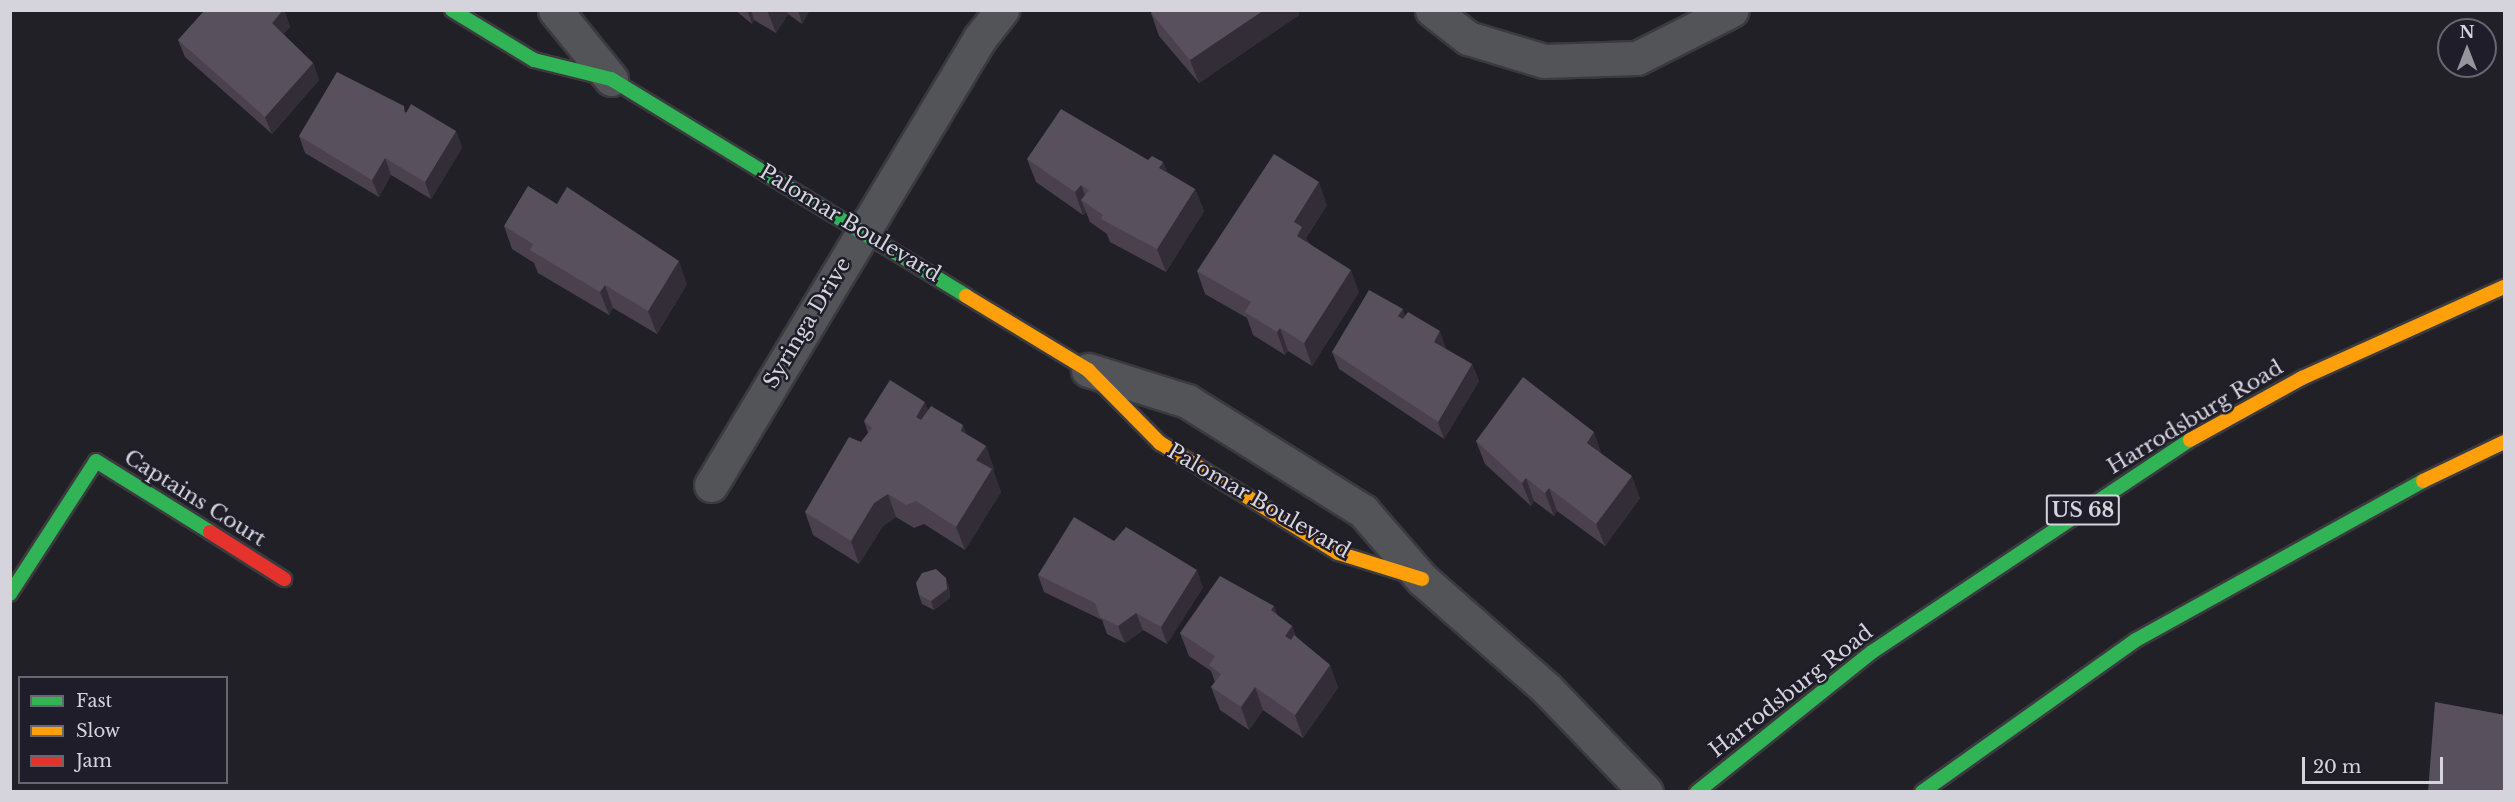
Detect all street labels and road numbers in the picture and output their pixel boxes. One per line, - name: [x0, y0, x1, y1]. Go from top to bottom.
- street label: Palomar Boulevard: [755, 159, 945, 287]
- street label: Syringa Drive: [758, 253, 856, 393]
- street label: Harrodsburg Road: [2103, 355, 2287, 479]
- street label: Palomar Boulevard: [1163, 438, 1355, 564]
- street label: Captains Court: [120, 444, 270, 552]
- road number: US 68: [2046, 493, 2120, 527]
- street label: Harrodsburg Road: [1704, 619, 1878, 763]

